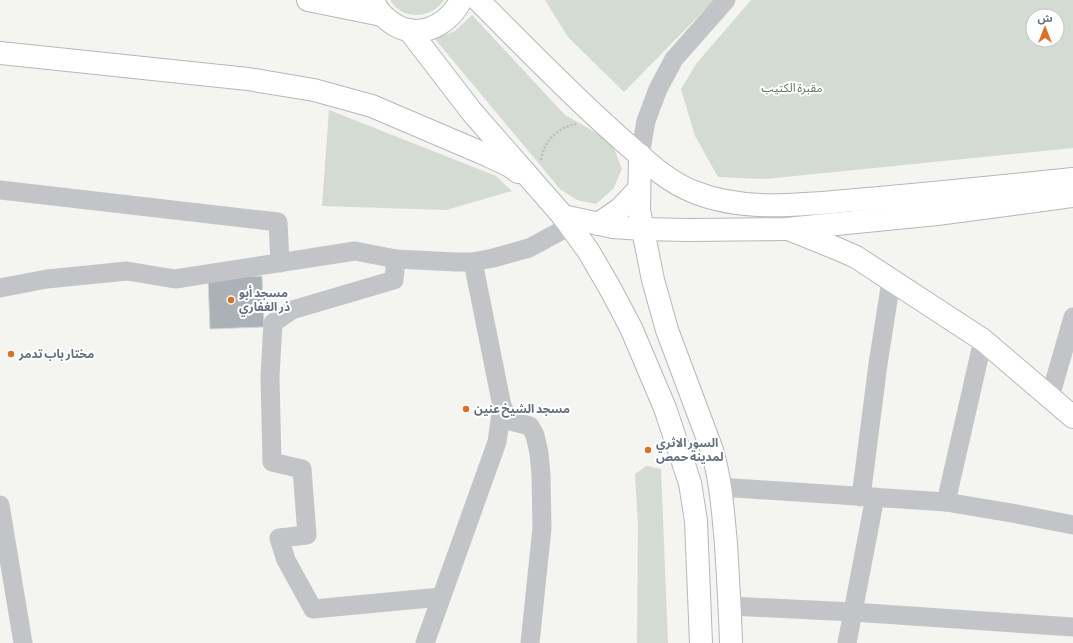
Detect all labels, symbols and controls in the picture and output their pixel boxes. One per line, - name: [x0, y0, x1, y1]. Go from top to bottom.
- north arrow: [1025, 8, 1065, 48]
- text: ش: [1037, 12, 1053, 25]
- park label: مقبرة الكتيب: [761, 81, 823, 95]
- place label: مسجد أبو ذر الغفاري: [239, 285, 290, 317]
- marker: مسجد أبو ذر الغفاري: [226, 295, 236, 305]
- place label: مختار باب تدمر: [18, 347, 94, 361]
- marker: مختار باب تدمر: [6, 349, 16, 359]
- place label: مسجد الشيخ عنين: [474, 402, 570, 418]
- marker: مسجد الشيخ عنين: [461, 404, 471, 414]
- place label: السور الاثري لمدينة حمص: [656, 436, 723, 464]
- marker: السور الاثري لمدينة حمص: [643, 445, 653, 455]

